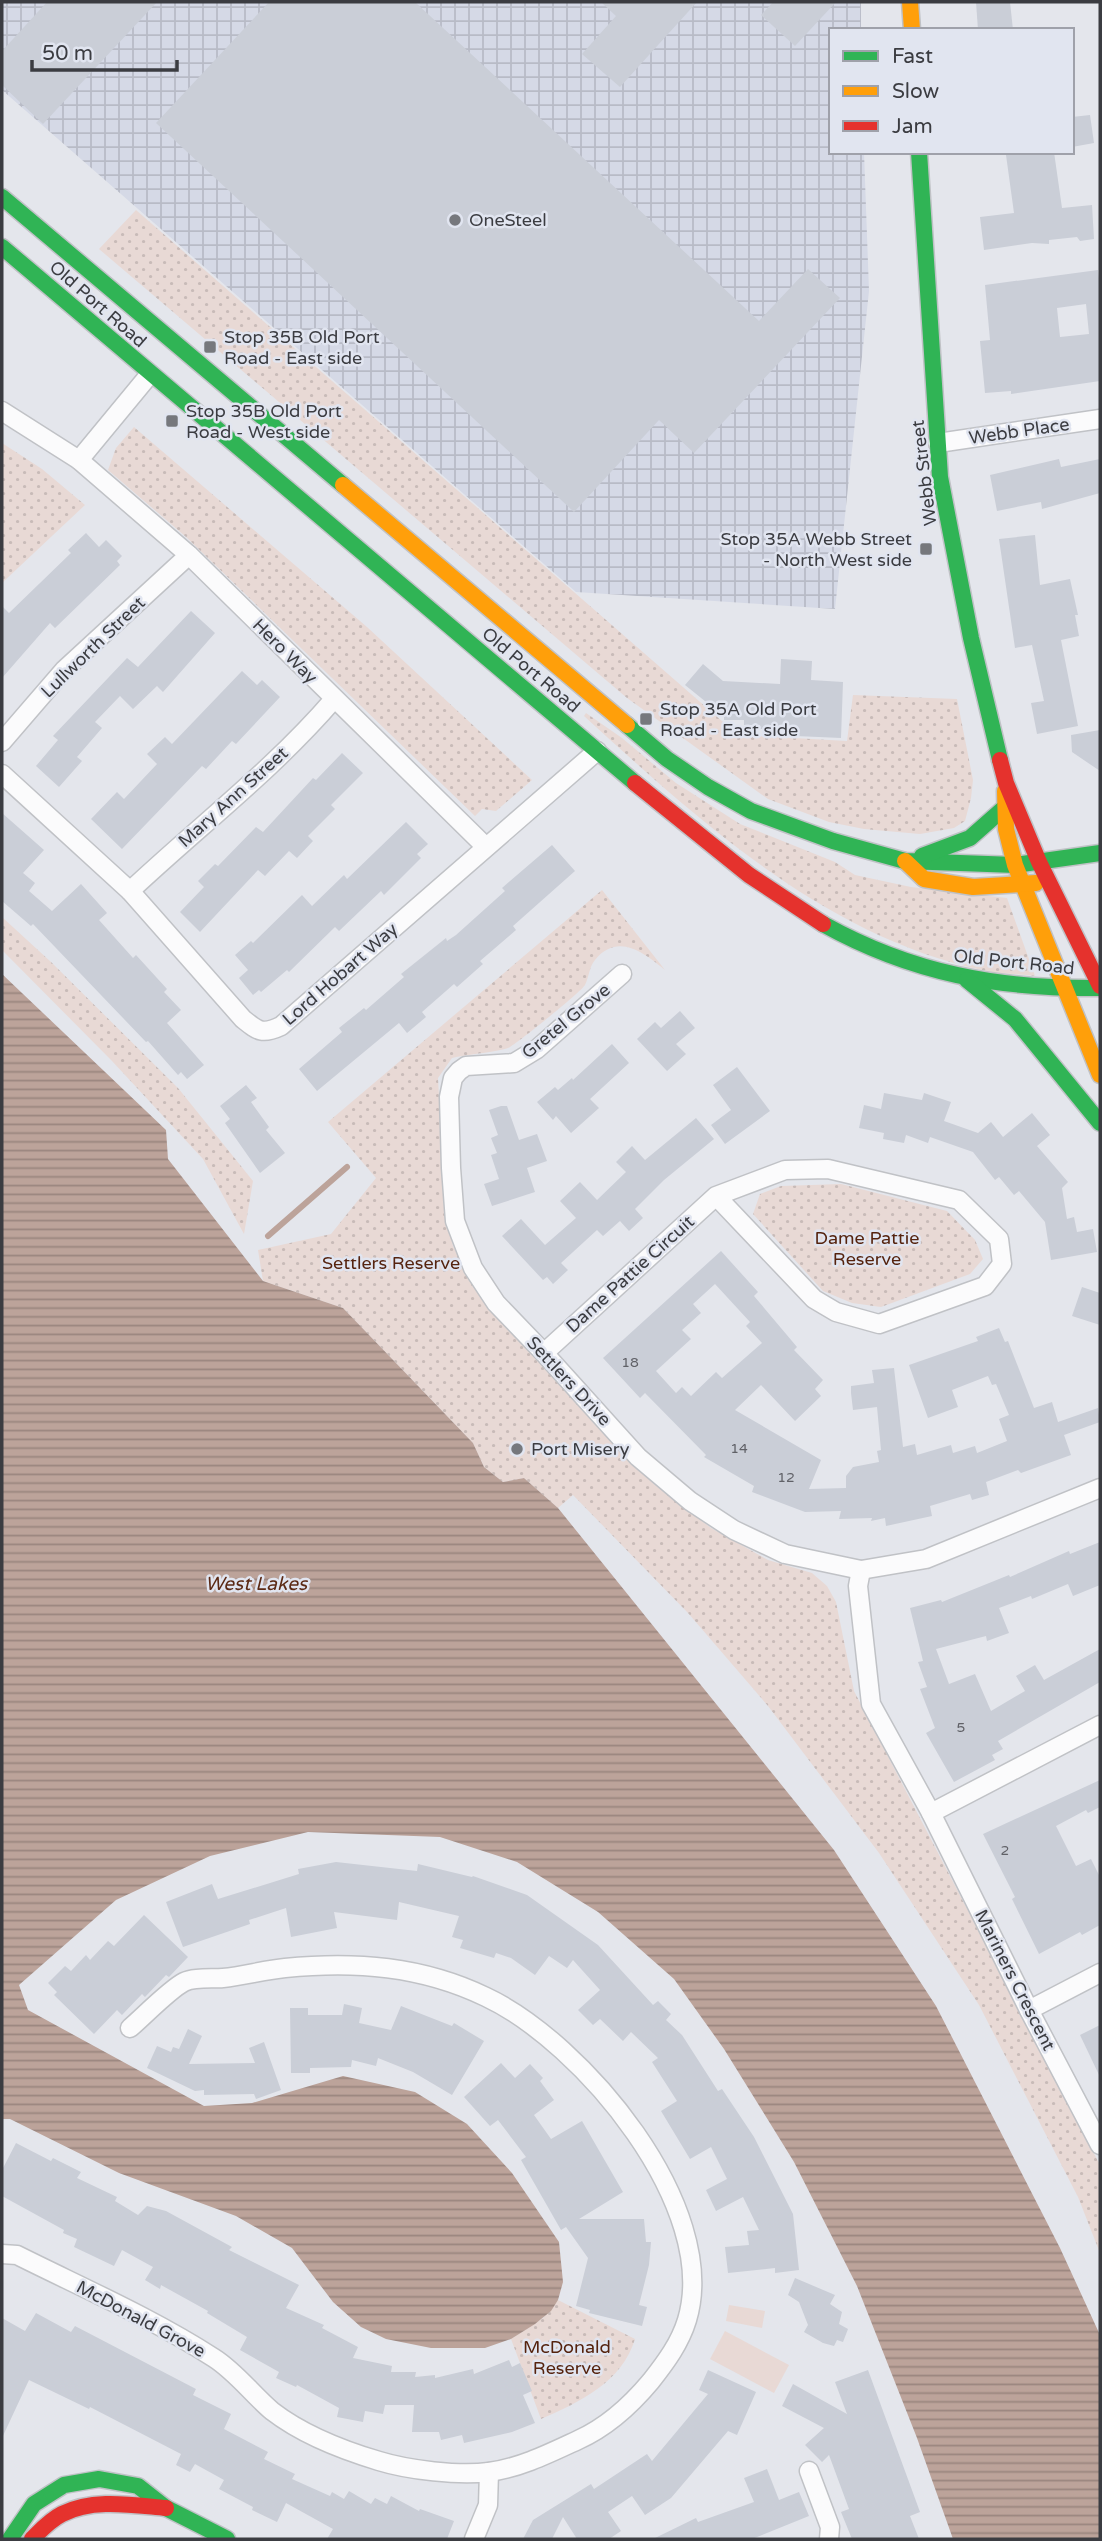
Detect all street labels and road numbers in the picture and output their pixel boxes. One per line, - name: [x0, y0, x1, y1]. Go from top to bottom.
- street label: Old Port Road: [45, 256, 151, 352]
- street label: Webb Place: [967, 413, 1071, 449]
- street label: Webb Street: [907, 419, 941, 527]
- street label: Lullworth Street: [36, 592, 150, 702]
- street label: Hero Way: [248, 614, 322, 688]
- street label: Old Port Road: [477, 623, 585, 717]
- street label: Mary Ann Street: [174, 742, 293, 852]
- street label: Lord Hobart Way: [278, 918, 402, 1030]
- street label: Old Port Road: [952, 945, 1076, 979]
- street label: Gretel Grove: [517, 979, 615, 1063]
- street label: Dame Pattie Circuit: [561, 1211, 699, 1337]
- street label: Settlers Drive: [522, 1332, 616, 1430]
- street label: Mariners Crescent: [970, 1906, 1060, 2054]
- street label: McDonald Grove: [73, 2276, 209, 2362]

